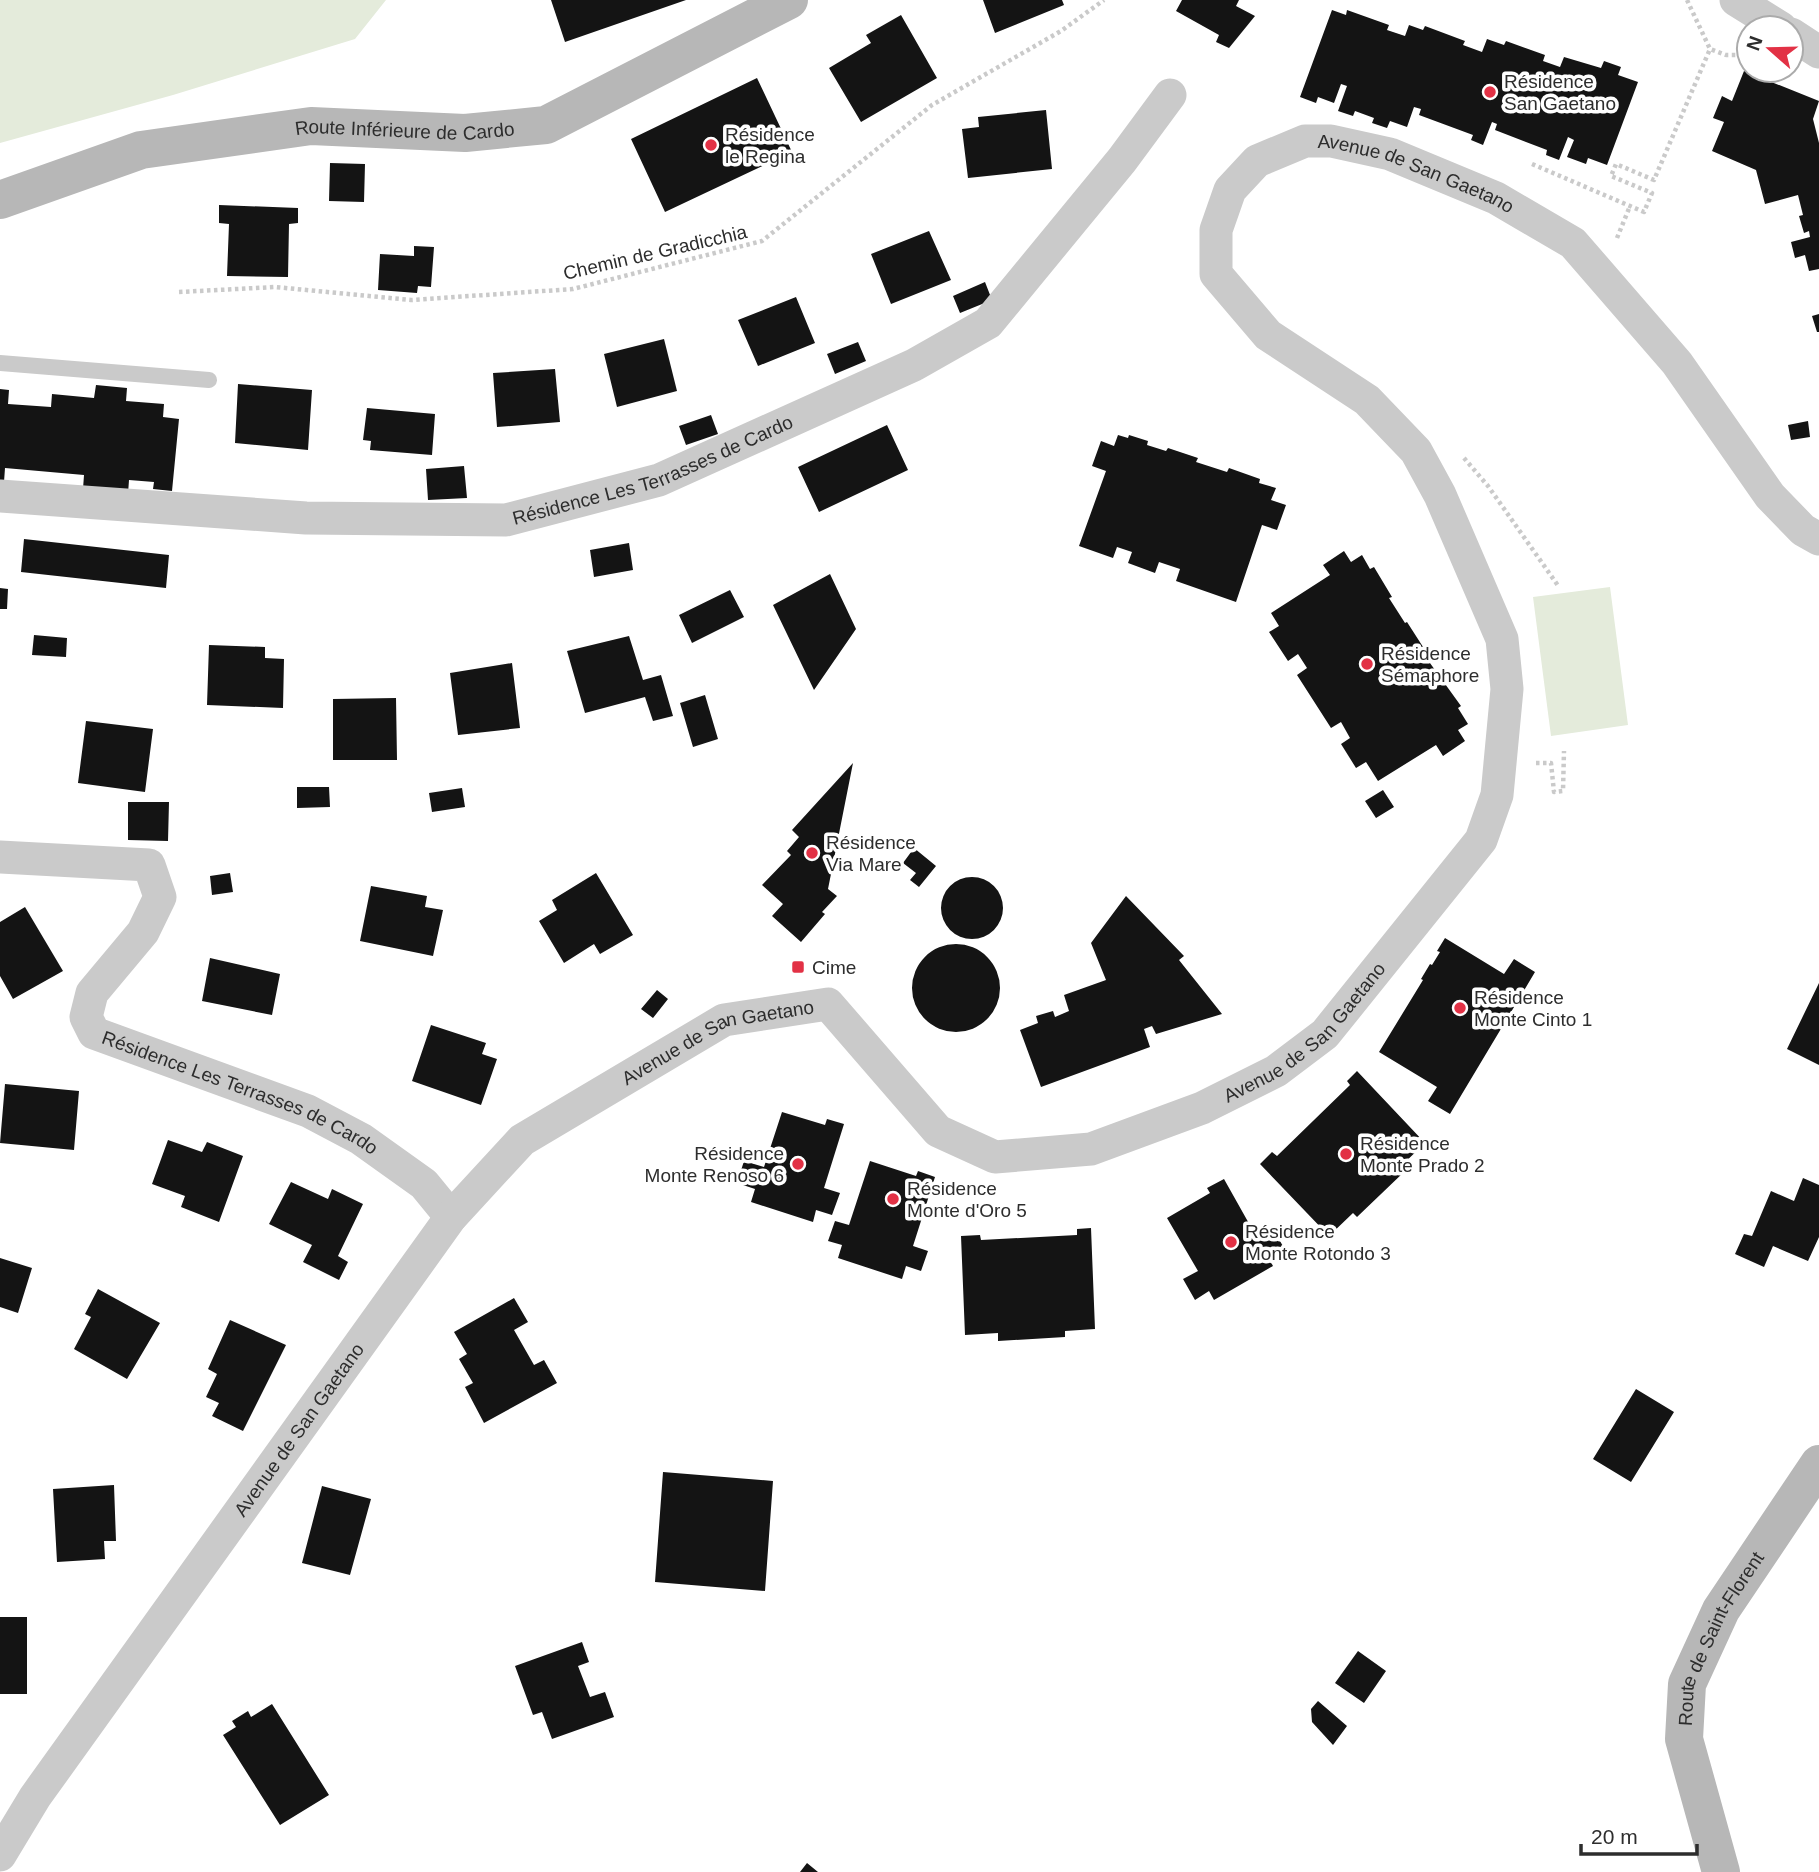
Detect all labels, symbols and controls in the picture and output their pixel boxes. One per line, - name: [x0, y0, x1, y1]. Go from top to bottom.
- north arrow: [1735, 14, 1805, 84]
- text: N: [1742, 33, 1767, 53]
- place label: Résidence San Gaetano: [1504, 71, 1616, 114]
- marker: Résidence San Gaetano: [1482, 84, 1498, 100]
- street label: Route Inférieure de Cardo: [294, 116, 515, 144]
- place label: Résidence le Regina: [725, 124, 815, 167]
- street label: Avenue de San Gaetano: [1318, 131, 1518, 217]
- marker: Résidence le Regina: [703, 137, 719, 153]
- street label: Chemin de Gradicchia: [561, 221, 749, 284]
- street label: Résidence Les Terrasses de Cardo: [510, 411, 796, 529]
- place label: Résidence Sémaphore: [1381, 643, 1479, 686]
- marker: Résidence Sémaphore: [1359, 656, 1375, 672]
- place label: Résidence Via Mare: [826, 832, 916, 875]
- marker: Résidence Via Mare: [804, 845, 820, 861]
- place label: Cime: [812, 957, 856, 978]
- street label: Avenue de San Gaetano: [1220, 958, 1389, 1107]
- marker: Cime: [790, 959, 806, 975]
- place label: Résidence Monte Cinto 1: [1474, 987, 1592, 1030]
- street label: Avenue de San Gaetano: [618, 996, 815, 1089]
- marker: Résidence Monte Cinto 1: [1452, 1000, 1468, 1016]
- street label: Résidence Les Terrasses de Cardo: [99, 1027, 382, 1159]
- place label: Résidence Monte Prado 2: [1360, 1133, 1485, 1176]
- place label: Résidence Monte Renoso 6: [645, 1143, 784, 1186]
- marker: Résidence Monte Prado 2: [1338, 1146, 1354, 1162]
- marker: Résidence Monte Renoso 6: [790, 1156, 806, 1172]
- place label: Résidence Monte d'Oro 5: [907, 1178, 1027, 1221]
- marker: Résidence Monte d'Oro 5: [885, 1191, 901, 1207]
- place label: Résidence Monte Rotondo 3: [1245, 1221, 1391, 1264]
- marker: Résidence Monte Rotondo 3: [1223, 1234, 1239, 1250]
- street label: Avenue de San Gaetano: [230, 1339, 368, 1520]
- street label: Route de Saint-Florent: [1675, 1547, 1768, 1726]
- scale bar: [1581, 1812, 1696, 1856]
- text: 20 m: [1591, 1825, 1638, 1848]

